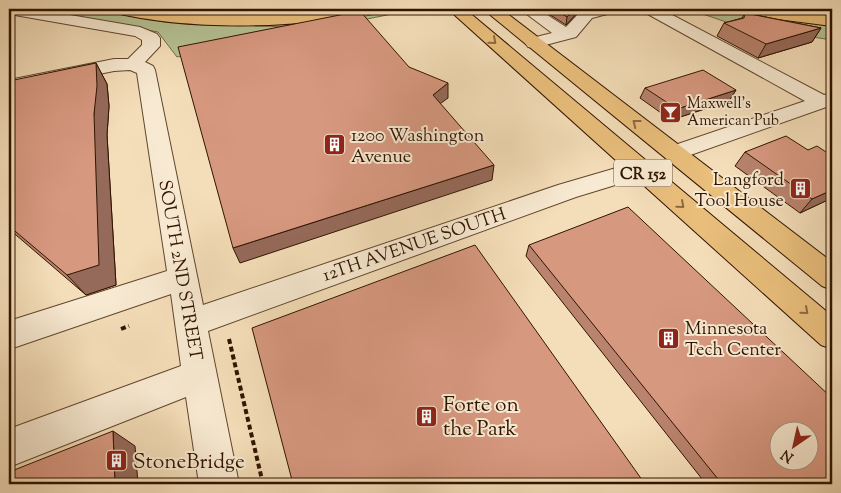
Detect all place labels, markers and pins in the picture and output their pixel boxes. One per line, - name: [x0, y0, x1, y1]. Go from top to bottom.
- place label: Maxwell's American Pub: [687, 94, 779, 132]
- bar icon: Maxwell's American Pub: [659, 100, 683, 124]
- place label: 1200 Washington Avenue: [351, 124, 485, 171]
- building icon: 1200 Washington Avenue: [323, 133, 347, 157]
- place label: Langford Tool House: [695, 168, 784, 215]
- building icon: Langford Tool House: [788, 177, 812, 201]
- place label: Minnesota Tech Center: [685, 317, 781, 364]
- building icon: Minnesota Tech Center: [657, 326, 681, 350]
- place label: Forte on the Park: [443, 391, 519, 445]
- building icon: Forte on the Park: [415, 404, 439, 428]
- place label: StoneBridge: [133, 448, 245, 478]
- building icon: StoneBridge: [105, 449, 129, 473]

